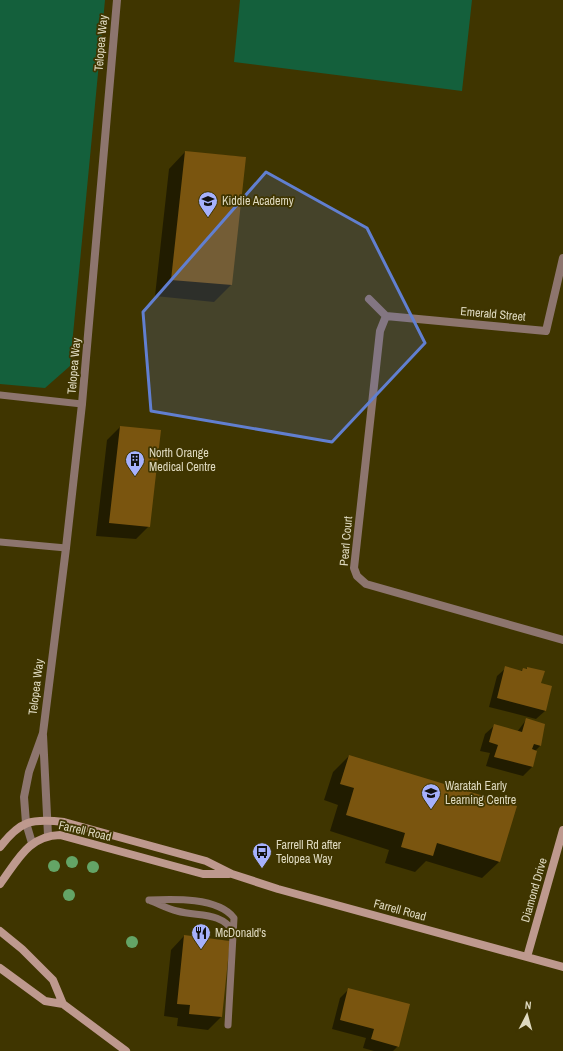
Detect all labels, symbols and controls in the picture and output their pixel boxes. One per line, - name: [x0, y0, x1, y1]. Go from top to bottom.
- street label: Telopea Way: [91, 14, 111, 72]
- school or university icon: Kiddie Academy: [197, 190, 219, 218]
- place label: Kiddie Academy: [222, 193, 294, 209]
- street label: Emerald Street: [460, 303, 527, 325]
- street label: Telopea Way: [64, 337, 84, 395]
- place label: North Orange Medical Centre: [149, 445, 216, 475]
- building icon: North Orange Medical Centre: [124, 449, 146, 477]
- street label: Pearl Court: [336, 515, 356, 566]
- street label: Telopea Way: [25, 658, 47, 716]
- place label: Waratah Early Learning Centre: [445, 778, 516, 808]
- school or university icon: Waratah Early Learning Centre: [420, 782, 442, 810]
- street label: Farrell Road: [57, 817, 113, 845]
- place label: Farrell Rd after Telopea Way: [276, 837, 342, 867]
- bus stop icon: Farrell Rd after Telopea Way: [251, 841, 273, 869]
- street label: Diamond Drive: [517, 856, 551, 924]
- street label: Farrell Road: [372, 895, 428, 925]
- restaurant icon: McDonald's: [190, 922, 212, 950]
- place label: McDonald's: [215, 925, 266, 941]
- north arrow: [507, 995, 547, 1035]
- text: N: [524, 998, 532, 1012]

